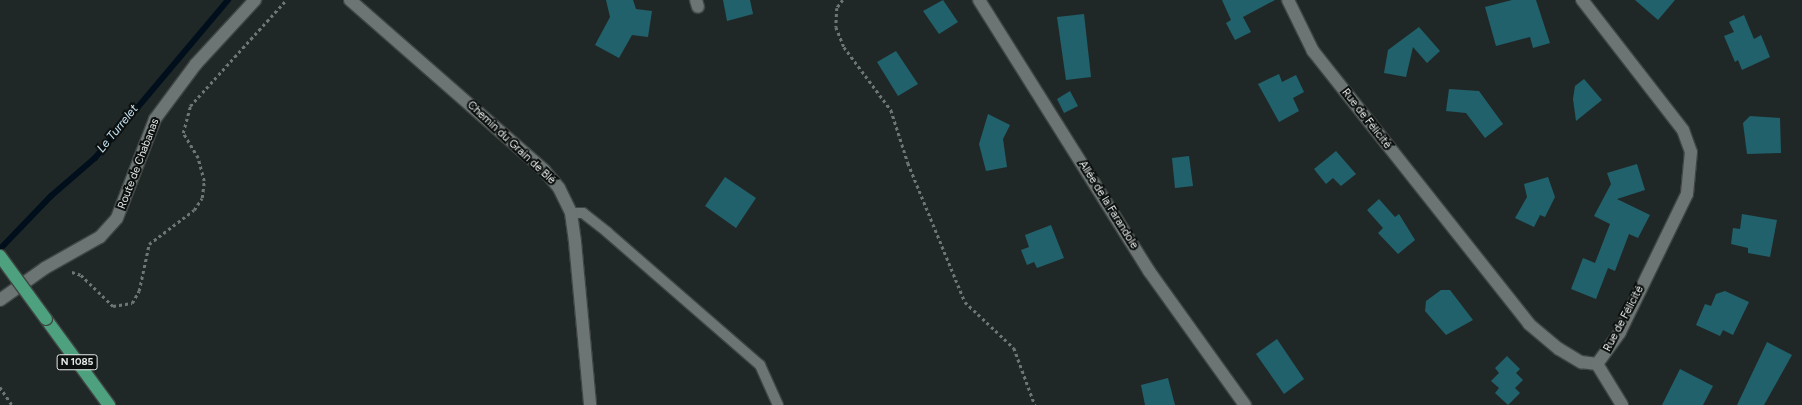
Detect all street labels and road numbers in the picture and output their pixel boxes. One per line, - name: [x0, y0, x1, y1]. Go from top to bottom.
- street label: Rue de Félicité: [1338, 86, 1394, 152]
- street label: Chemin du Grain de Blé: [464, 99, 558, 187]
- street label: Route de Chabanas: [116, 117, 162, 211]
- street label: Allée de la Farandole: [1076, 159, 1140, 251]
- street label: Rue de Félicité: [1601, 284, 1647, 354]
- road number: N 1085: [56, 354, 98, 370]

